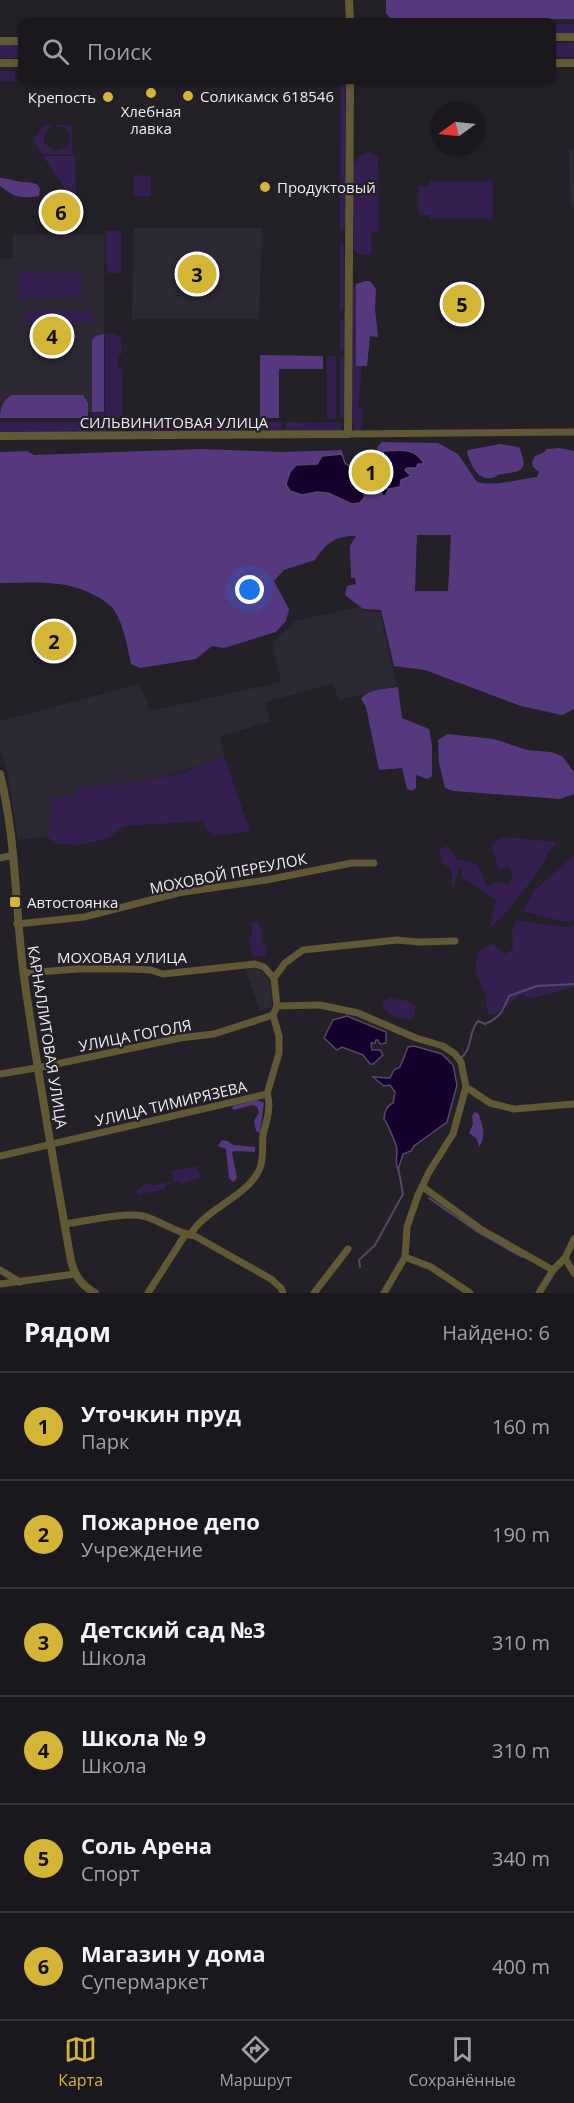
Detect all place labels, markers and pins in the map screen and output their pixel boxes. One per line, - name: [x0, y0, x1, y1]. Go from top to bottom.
- marker: Хлебная лавка: [144, 86, 158, 100]
- place label: Соликамск 618546: [200, 86, 334, 106]
- place label: Крепость: [28, 87, 96, 107]
- marker: Соликамск 618546: [181, 89, 195, 103]
- marker: Крепость: [101, 90, 115, 104]
- place label: Хлебная лавка: [121, 101, 181, 138]
- place label: Продуктовый: [277, 177, 376, 197]
- marker: Продуктовый: [258, 180, 272, 194]
- pin: 6: [42, 190, 80, 234]
- pin: 3: [178, 252, 216, 296]
- pin: 5: [442, 282, 482, 326]
- pin: 4: [32, 314, 72, 358]
- pin: 1: [352, 450, 391, 494]
- pin: 2: [34, 618, 74, 664]
- place label: Автостоянка: [27, 892, 118, 912]
- marker: Автостоянка: [8, 895, 22, 909]

